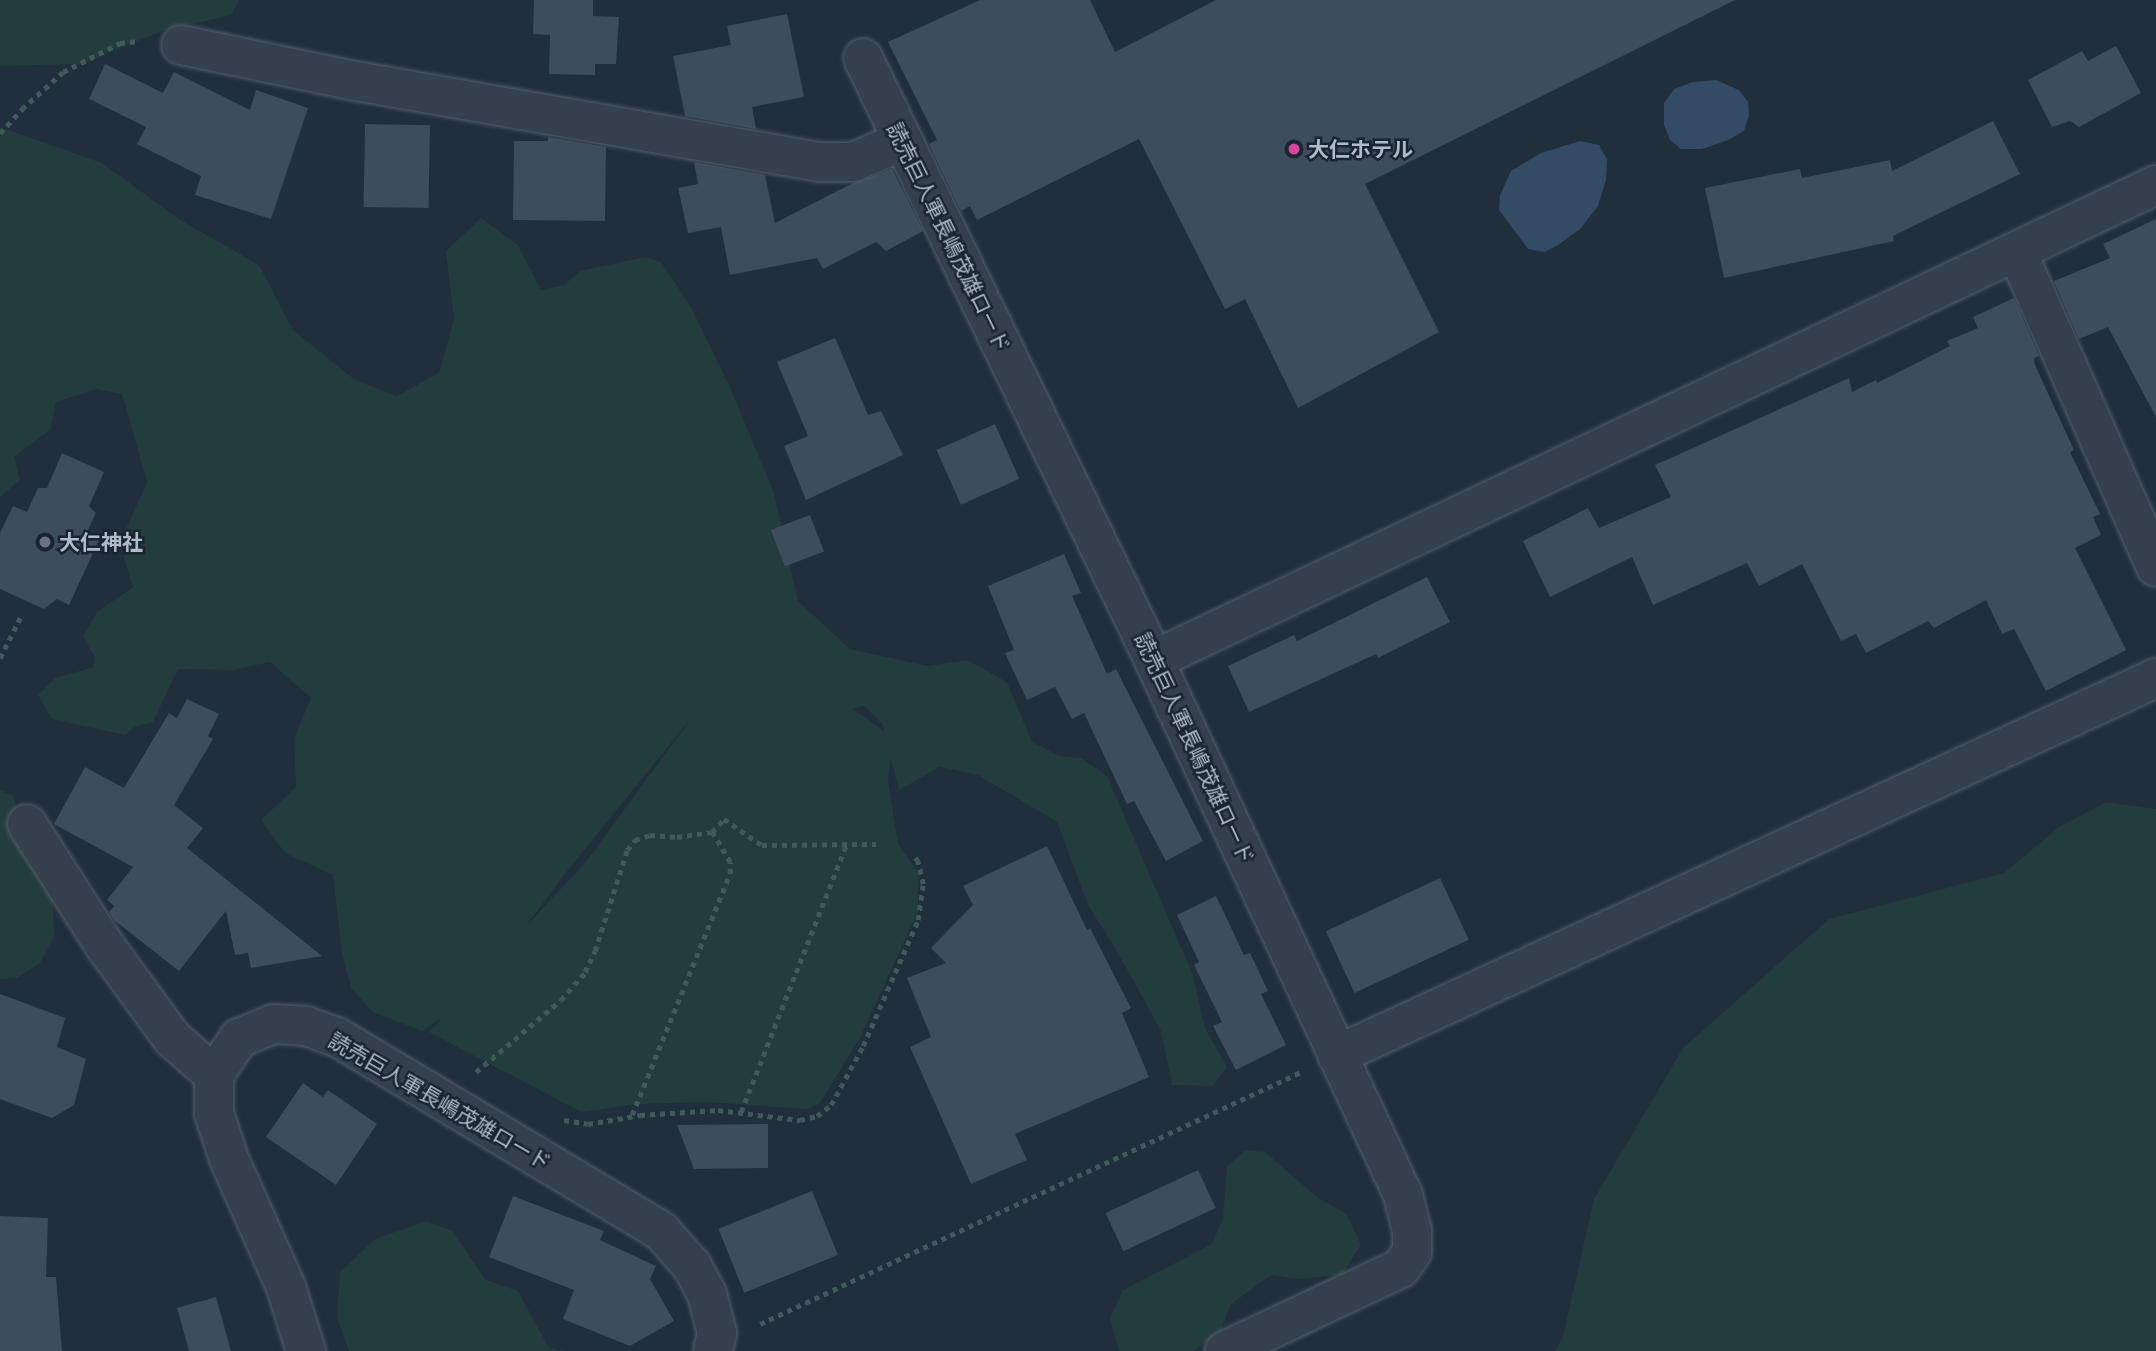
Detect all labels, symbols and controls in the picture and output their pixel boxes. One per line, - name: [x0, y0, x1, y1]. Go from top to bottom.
- street label: 読売巨人軍長嶋茂雄ロード: [882, 118, 1016, 356]
- place label: 大仁ホテル: [1308, 136, 1413, 162]
- marker: 大仁ホテル: [1286, 141, 1302, 157]
- place label: 大仁神社: [59, 529, 143, 555]
- marker: 大仁神社: [37, 534, 53, 550]
- street label: 読売巨人軍長嶋茂雄ロード: [1130, 628, 1260, 868]
- street label: 読売巨人軍長嶋茂雄ロード: [325, 1027, 555, 1175]

